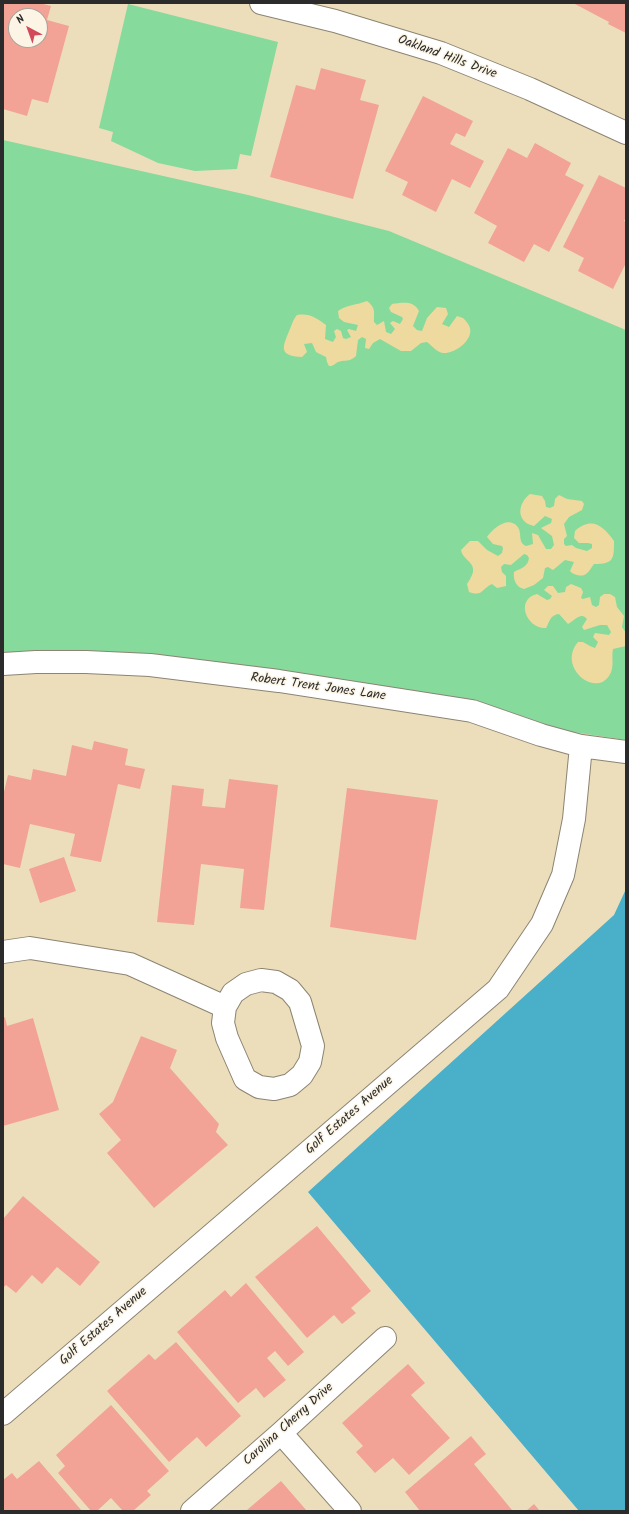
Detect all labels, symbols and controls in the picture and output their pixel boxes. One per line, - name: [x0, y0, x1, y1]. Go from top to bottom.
- north arrow: [8, 8, 48, 48]
- text: N: [12, 11, 29, 29]
- street label: Oakland Hills Drive: [395, 33, 499, 83]
- street label: Robert Trent Jones Lane: [249, 671, 387, 705]
- street label: Golf Estates Avenue: [303, 1074, 397, 1158]
- street label: Golf Estates Avenue: [57, 1285, 151, 1369]
- street label: Carolina Cherry Drive: [241, 1380, 337, 1470]

